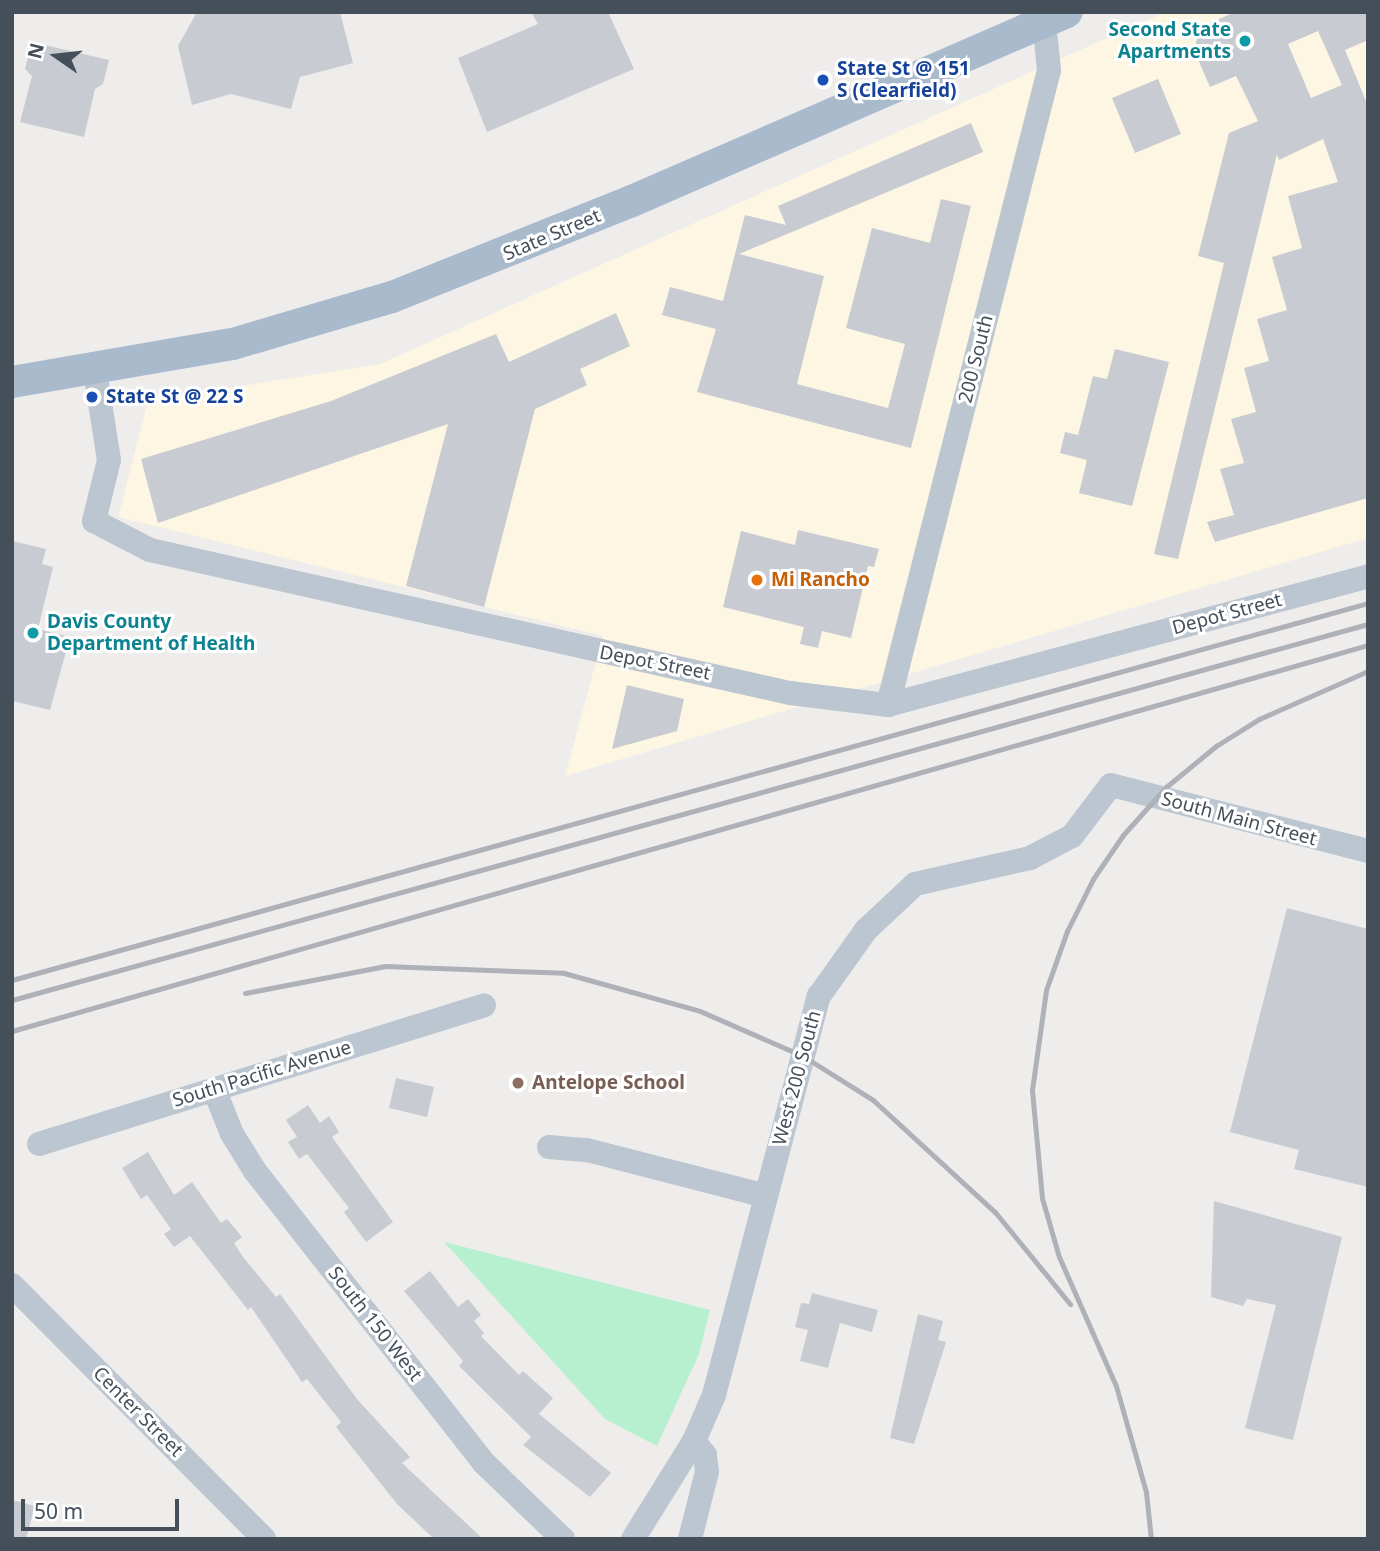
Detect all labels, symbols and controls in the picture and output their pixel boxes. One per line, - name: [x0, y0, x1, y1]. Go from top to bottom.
- place label: Second State Apartments: [1109, 19, 1231, 63]
- north arrow: [21, 21, 91, 91]
- marker: Second State Apartments: [1237, 33, 1253, 49]
- text: N: [21, 40, 50, 62]
- place label: State St @ 151 S (Clearfield): [837, 58, 970, 102]
- marker: State St @ 151 S (Clearfield): [815, 72, 831, 88]
- street label: State Street: [500, 204, 604, 266]
- street label: 200 South: [954, 313, 998, 405]
- place label: State St @ 22 S: [106, 386, 243, 408]
- marker: State St @ 22 S: [84, 389, 100, 405]
- place label: Mi Rancho: [771, 569, 870, 591]
- marker: Mi Rancho: [749, 572, 765, 588]
- street label: Depot Street: [1170, 588, 1284, 640]
- place label: Davis County Department of Health: [47, 611, 255, 655]
- marker: Davis County Department of Health: [25, 625, 41, 641]
- street label: Depot Street: [598, 641, 712, 685]
- street label: South Main Street: [1159, 787, 1319, 851]
- street label: West 200 South: [768, 1008, 826, 1148]
- street label: South Pacific Avenue: [170, 1036, 354, 1112]
- place label: Antelope School: [532, 1072, 685, 1094]
- marker: Antelope School: [510, 1075, 526, 1091]
- street label: South 150 West: [323, 1262, 427, 1386]
- street label: Center Street: [88, 1362, 188, 1462]
- scale bar: [24, 1484, 182, 1528]
- text: 50 m: [34, 1497, 83, 1525]

